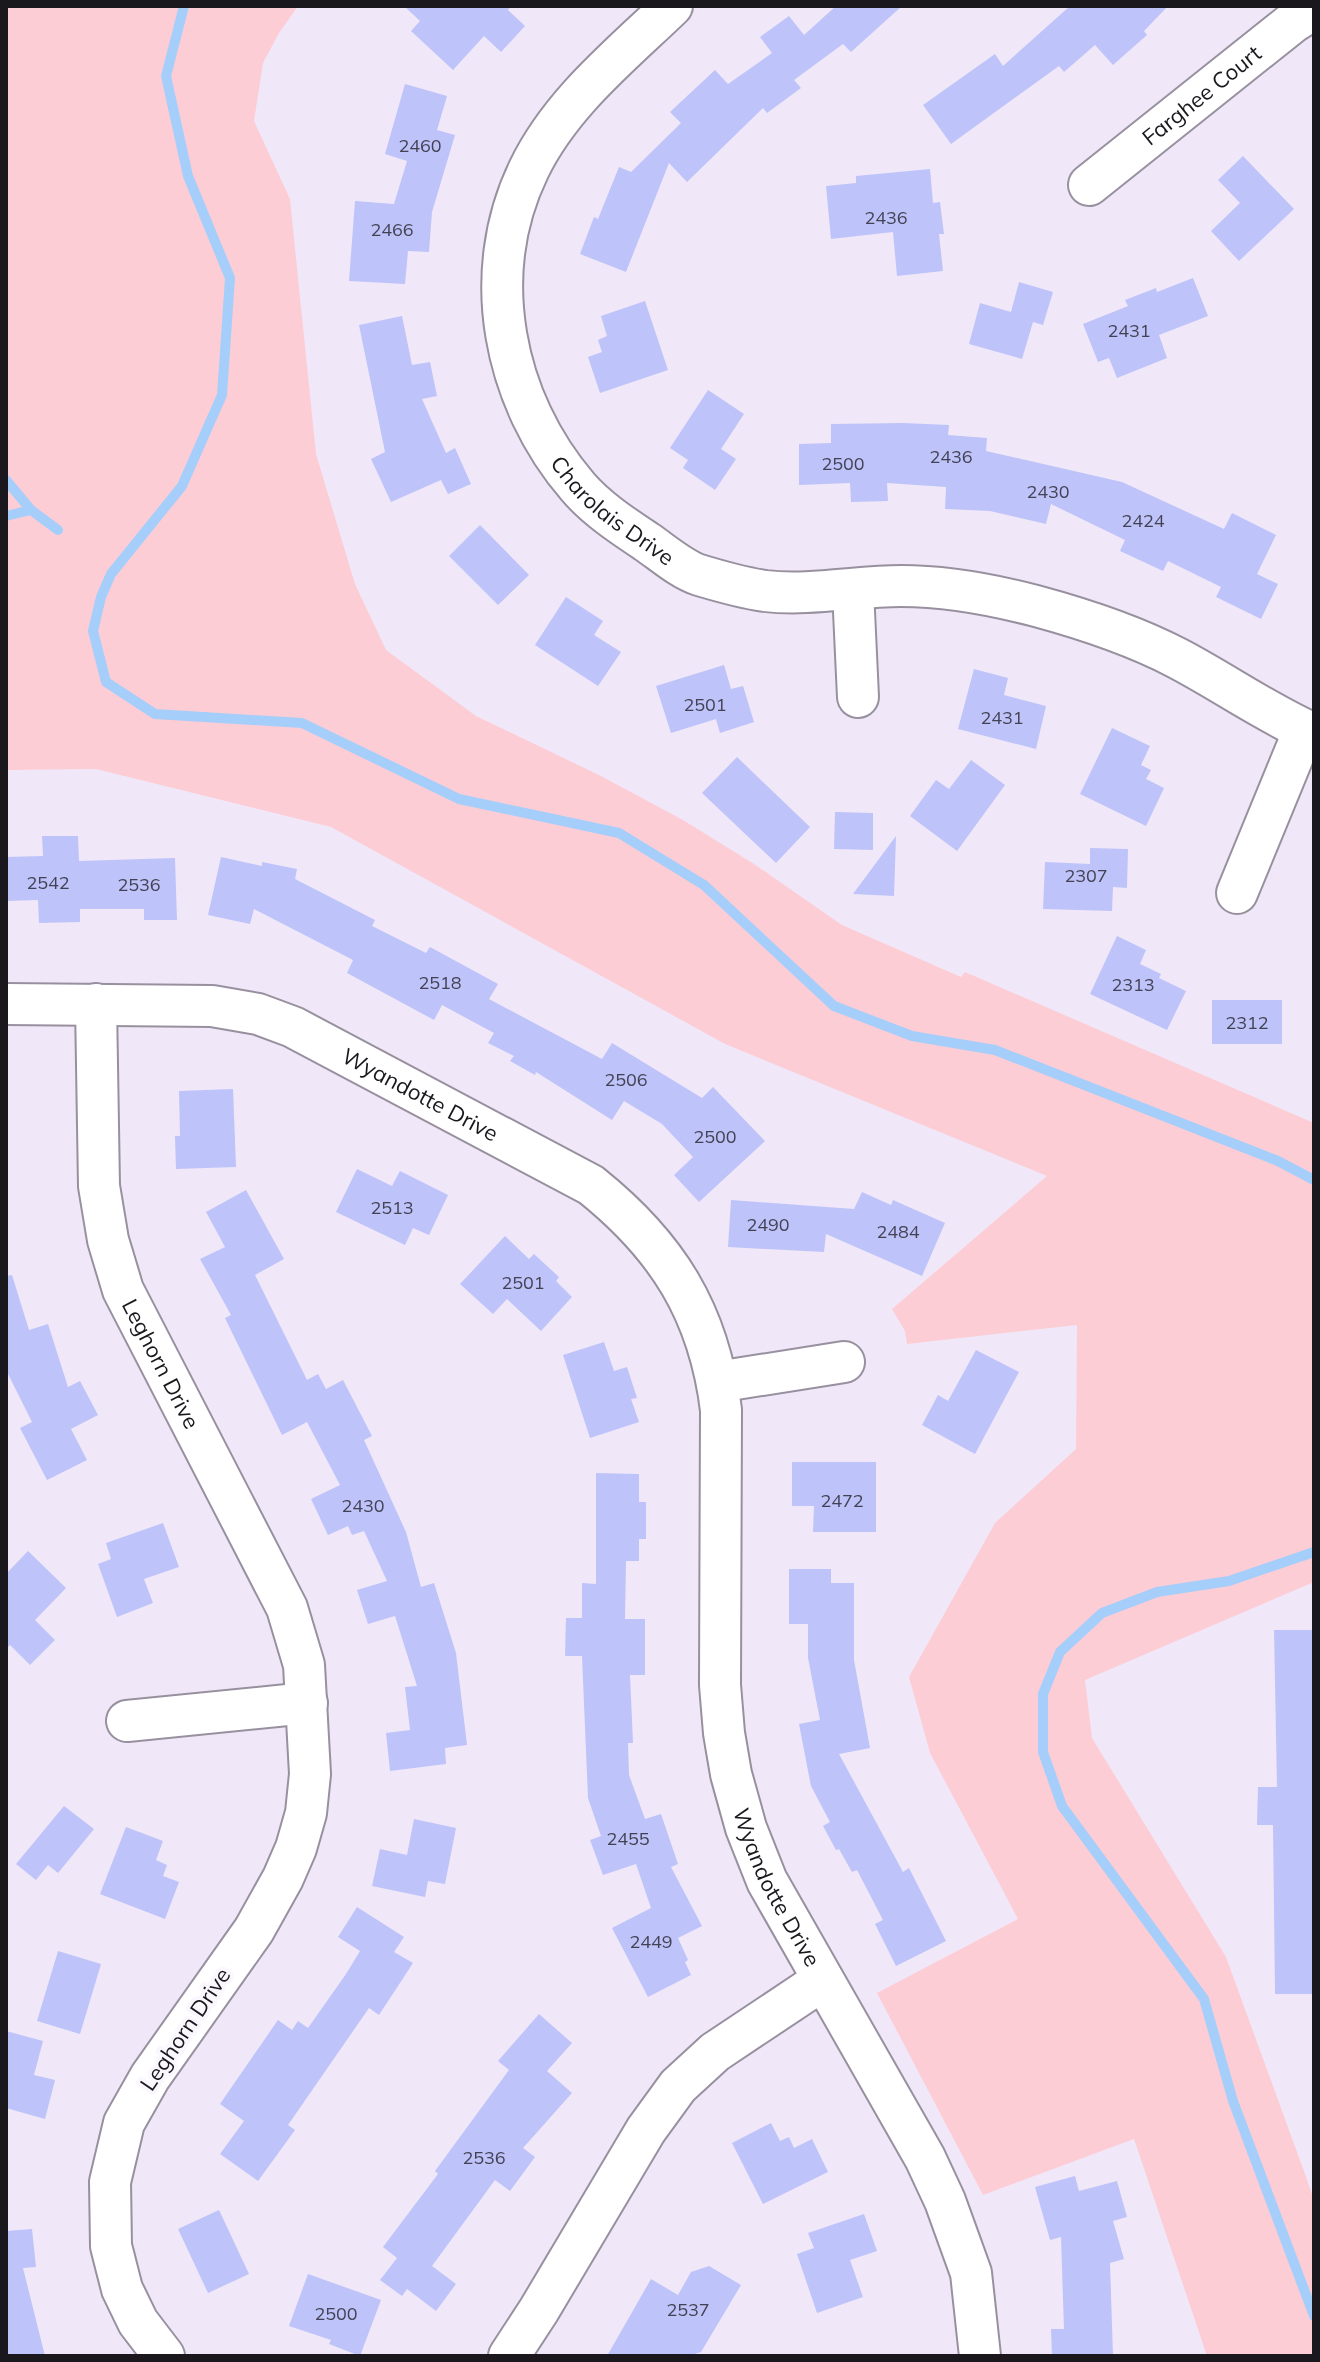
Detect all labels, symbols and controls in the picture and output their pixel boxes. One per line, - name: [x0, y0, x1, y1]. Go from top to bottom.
- street label: Farghee Court: [1136, 39, 1267, 151]
- house number: 2460: [398, 134, 442, 157]
- house number: 2436: [864, 206, 908, 229]
- house number: 2466: [370, 218, 414, 241]
- house number: 2431: [1107, 319, 1151, 342]
- house number: 2436: [929, 445, 973, 468]
- street label: Charolais Drive: [545, 450, 680, 571]
- house number: 2500: [821, 452, 865, 475]
- house number: 2430: [1026, 480, 1070, 503]
- house number: 2424: [1121, 509, 1165, 532]
- house number: 2501: [683, 693, 727, 716]
- house number: 2431: [980, 706, 1024, 729]
- house number: 2307: [1064, 864, 1108, 887]
- house number: 2542: [26, 871, 70, 894]
- house number: 2536: [117, 873, 161, 896]
- house number: 2518: [418, 971, 462, 994]
- house number: 2313: [1111, 973, 1155, 996]
- house number: 2312: [1225, 1011, 1269, 1034]
- street label: Wyandotte Drive: [337, 1042, 503, 1147]
- house number: 2506: [604, 1068, 648, 1091]
- house number: 2500: [693, 1125, 737, 1148]
- house number: 2513: [370, 1196, 414, 1219]
- house number: 2490: [746, 1213, 790, 1236]
- house number: 2484: [876, 1220, 920, 1243]
- house number: 2501: [501, 1271, 545, 1294]
- street label: Leghorn Drive: [116, 1294, 206, 1434]
- house number: 2472: [820, 1489, 864, 1512]
- house number: 2430: [341, 1494, 385, 1517]
- street label: Wyandotte Drive: [727, 1805, 827, 1971]
- house number: 2455: [606, 1827, 650, 1850]
- house number: 2449: [629, 1930, 673, 1953]
- street label: Leghorn Drive: [134, 1962, 236, 2096]
- house number: 2536: [462, 2146, 506, 2169]
- house number: 2537: [666, 2298, 710, 2321]
- house number: 2500: [314, 2302, 358, 2325]

